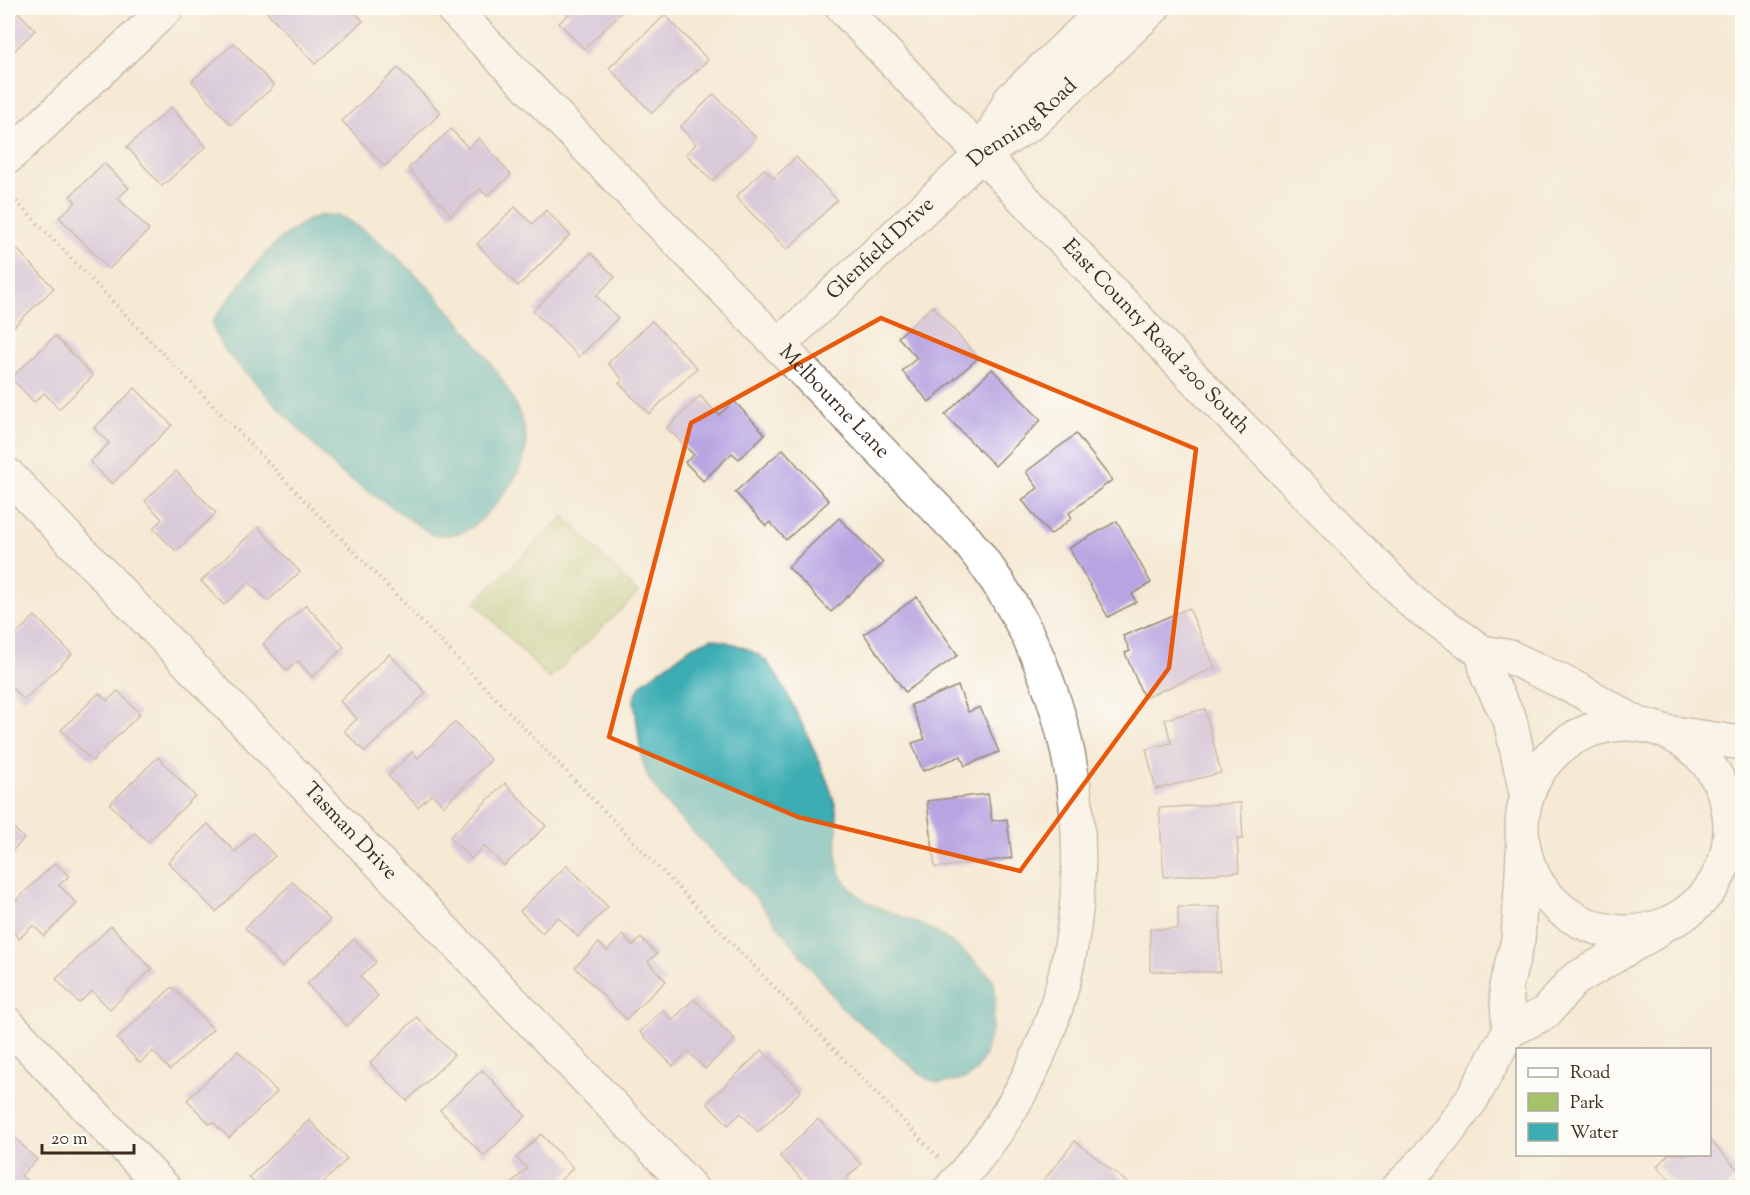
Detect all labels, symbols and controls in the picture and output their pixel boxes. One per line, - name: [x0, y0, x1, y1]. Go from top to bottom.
- street label: Denning Road: [961, 72, 1085, 175]
- street label: Glenfield Drive: [820, 191, 942, 308]
- street label: East County Road 200 South: [1055, 233, 1256, 442]
- street label: Melbourne Lane: [771, 339, 896, 466]
- street label: Tasman Drive: [296, 776, 404, 887]
- legend: [1516, 1048, 1711, 1156]
- text: Road: [1570, 1061, 1610, 1087]
- text: Park: [1570, 1091, 1605, 1117]
- scale bar: [42, 1117, 134, 1155]
- text: Water: [1570, 1121, 1619, 1147]
- text: 20 m: [51, 1127, 88, 1153]

